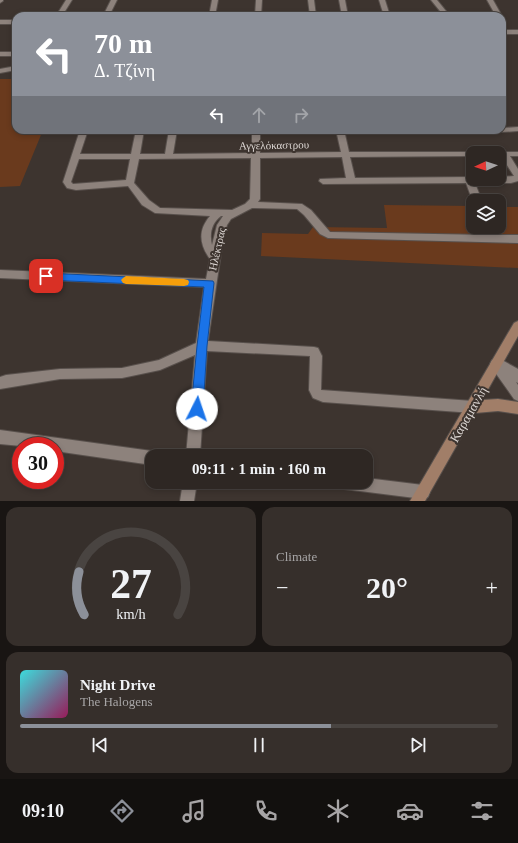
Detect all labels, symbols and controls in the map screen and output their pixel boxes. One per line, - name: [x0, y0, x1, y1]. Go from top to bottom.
- icon: left: [28, 28, 80, 80]
- text: 70 m: [94, 28, 152, 59]
- text: Δ. Τζίνη: [94, 61, 155, 81]
- icon: left: [206, 104, 228, 126]
- icon: ahead: [248, 104, 270, 126]
- icon: right: [290, 104, 312, 126]
- street label: Αγγελόκαστρου: [239, 138, 310, 152]
- north arrow: [466, 146, 506, 186]
- map controls: [466, 146, 506, 234]
- button: layers: [466, 194, 506, 234]
- street label: Ηλέκτρας: [206, 226, 228, 272]
- pin: [29, 259, 63, 293]
- icon: arrive: [35, 265, 57, 287]
- street label: Καραμανλή: [447, 384, 490, 445]
- position arrow: [176, 388, 218, 430]
- speed limit sign: 30: [12, 437, 64, 489]
- text: 09:11 · 1 min · 160 m: [192, 461, 326, 477]
- text: Climate: [276, 549, 317, 564]
- text: 27: [110, 560, 152, 606]
- text: 20°: [366, 571, 408, 604]
- text: −: [276, 575, 288, 600]
- text: +: [486, 575, 498, 600]
- text: km/h: [116, 605, 146, 621]
- text: Night Drive: [80, 677, 155, 693]
- text: The Halogens: [80, 694, 153, 709]
- icon: previous: [89, 734, 111, 756]
- icon: pause: [248, 734, 270, 756]
- icon: next: [407, 734, 429, 756]
- icon: directions: [108, 797, 136, 825]
- icon: music: [180, 797, 208, 825]
- icon: phone: [252, 797, 280, 825]
- icon: climate: [324, 797, 352, 825]
- icon: car: [396, 797, 424, 825]
- icon: filters: [468, 797, 496, 825]
- text: 09:10: [22, 801, 64, 821]

